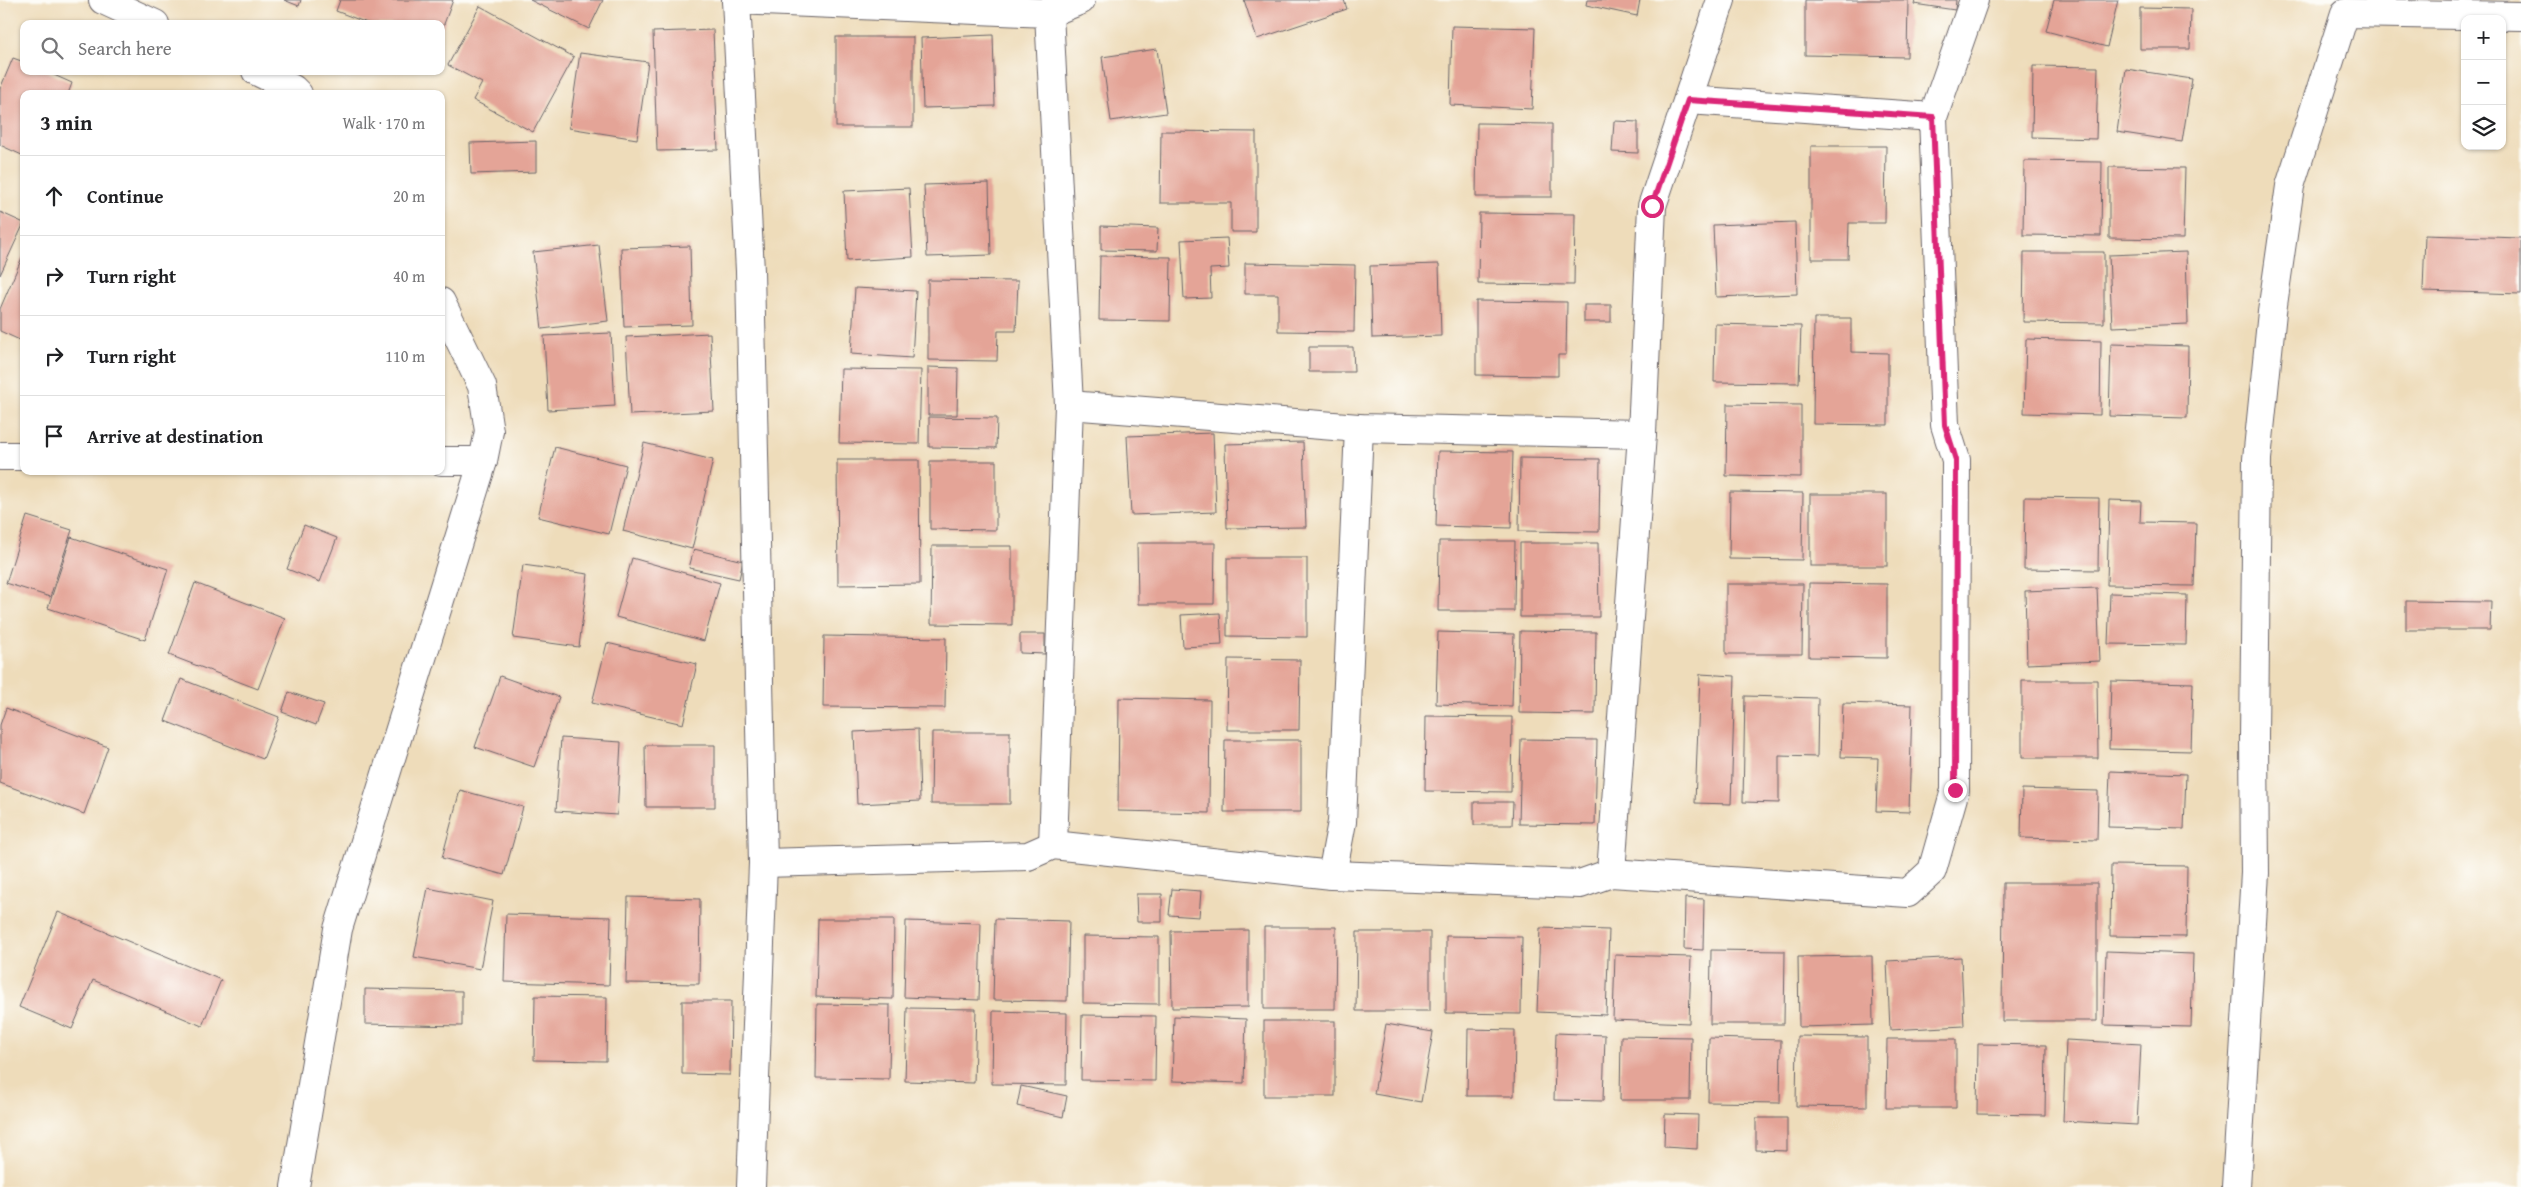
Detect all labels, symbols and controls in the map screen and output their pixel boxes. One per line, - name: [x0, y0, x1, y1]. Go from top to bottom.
- map controls: [2461, 15, 2506, 150]
- button: +: [2461, 15, 2506, 60]
- search box: [20, 20, 445, 75]
- icon: search: [38, 34, 66, 62]
- text: Search here: [78, 34, 172, 62]
- button: −: [2461, 60, 2506, 105]
- button: layers: [2461, 105, 2506, 150]
- text: 3 min: [40, 107, 92, 138]
- text: Walk · 170 m: [342, 111, 425, 135]
- icon: ahead: [40, 182, 68, 210]
- text: Continue: [87, 182, 164, 210]
- text: 20 m: [393, 184, 425, 208]
- route start: [1641, 195, 1664, 218]
- icon: right: [40, 262, 68, 290]
- text: Turn right: [87, 262, 176, 290]
- text: 40 m: [393, 264, 425, 288]
- icon: right: [40, 342, 68, 370]
- text: Turn right: [87, 342, 176, 370]
- text: 110 m: [385, 344, 425, 368]
- icon: arrive: [40, 422, 68, 450]
- text: Arrive at destination: [87, 422, 263, 450]
- route end: [1944, 779, 1967, 802]

